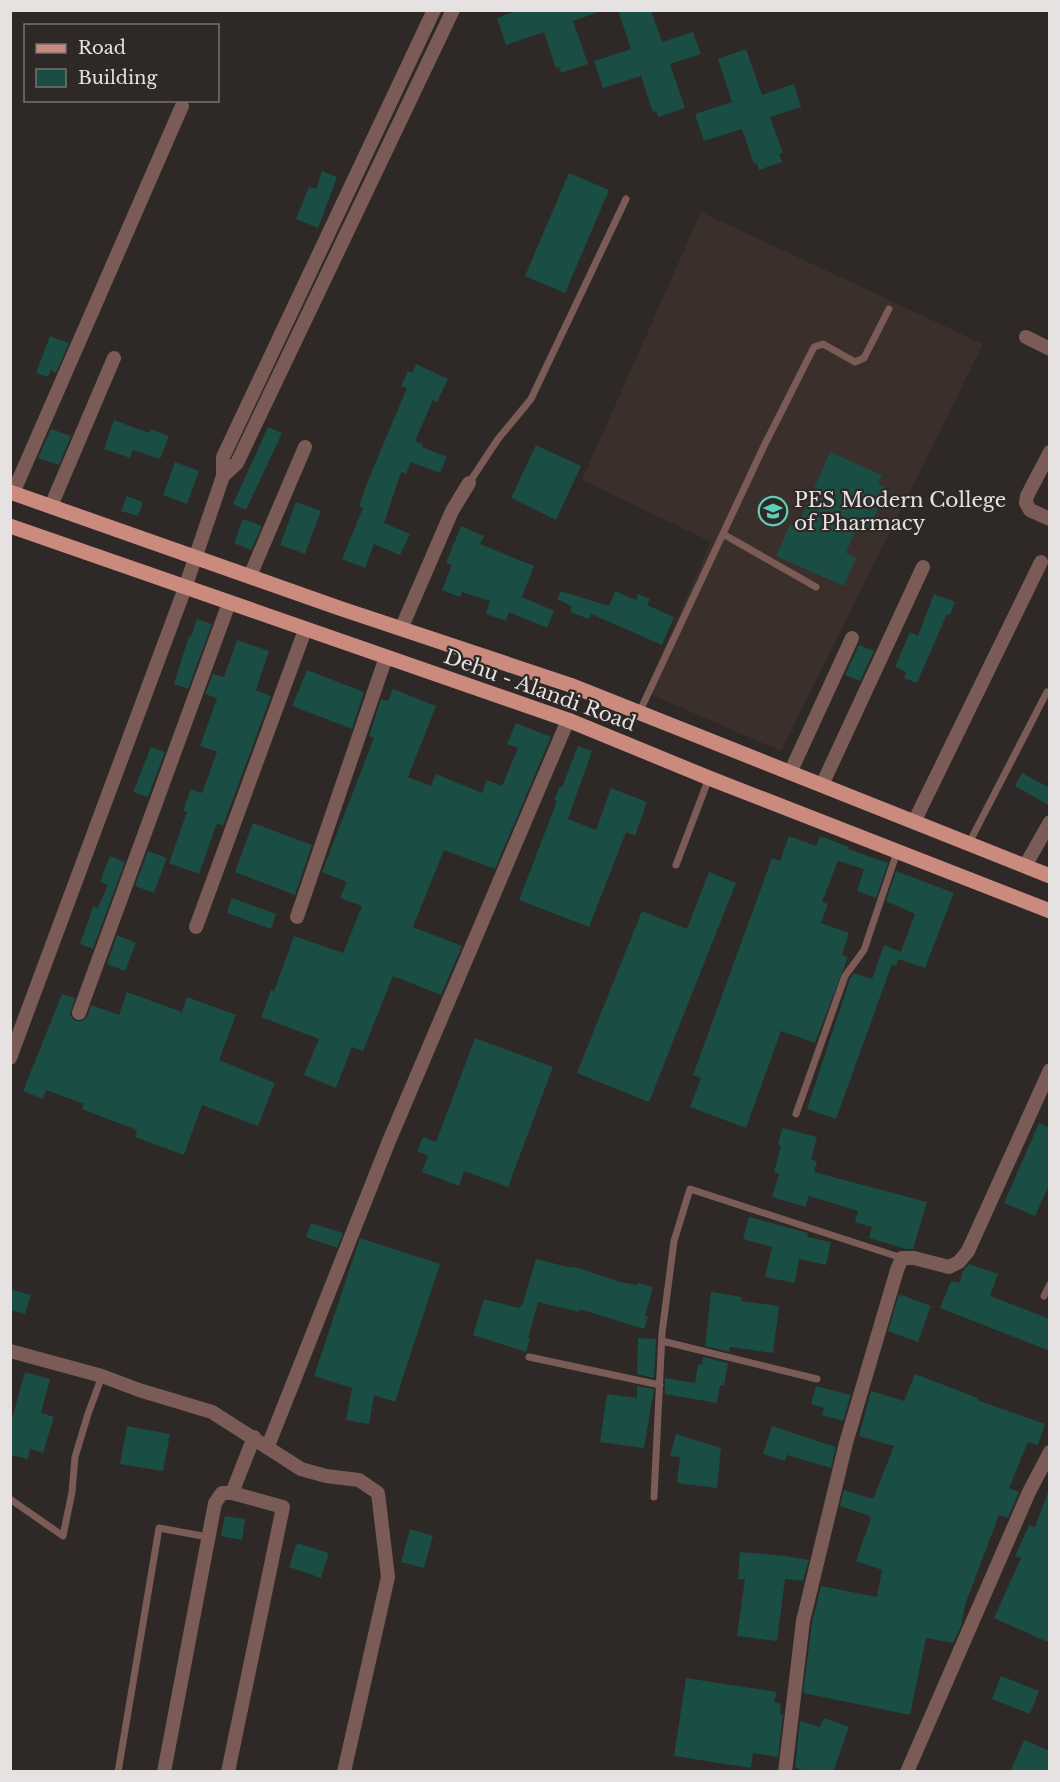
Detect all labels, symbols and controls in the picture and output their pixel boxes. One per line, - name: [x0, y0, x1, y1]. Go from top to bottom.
- legend: [24, 24, 219, 102]
- text: Road: [78, 37, 126, 59]
- text: Building: [78, 67, 157, 89]
- place label: PES Modern College of Pharmacy: [794, 488, 1006, 535]
- school or university icon: PES Modern College of Pharmacy: [757, 495, 789, 527]
- street label: Dehu - Alandi Road: [441, 644, 639, 736]

